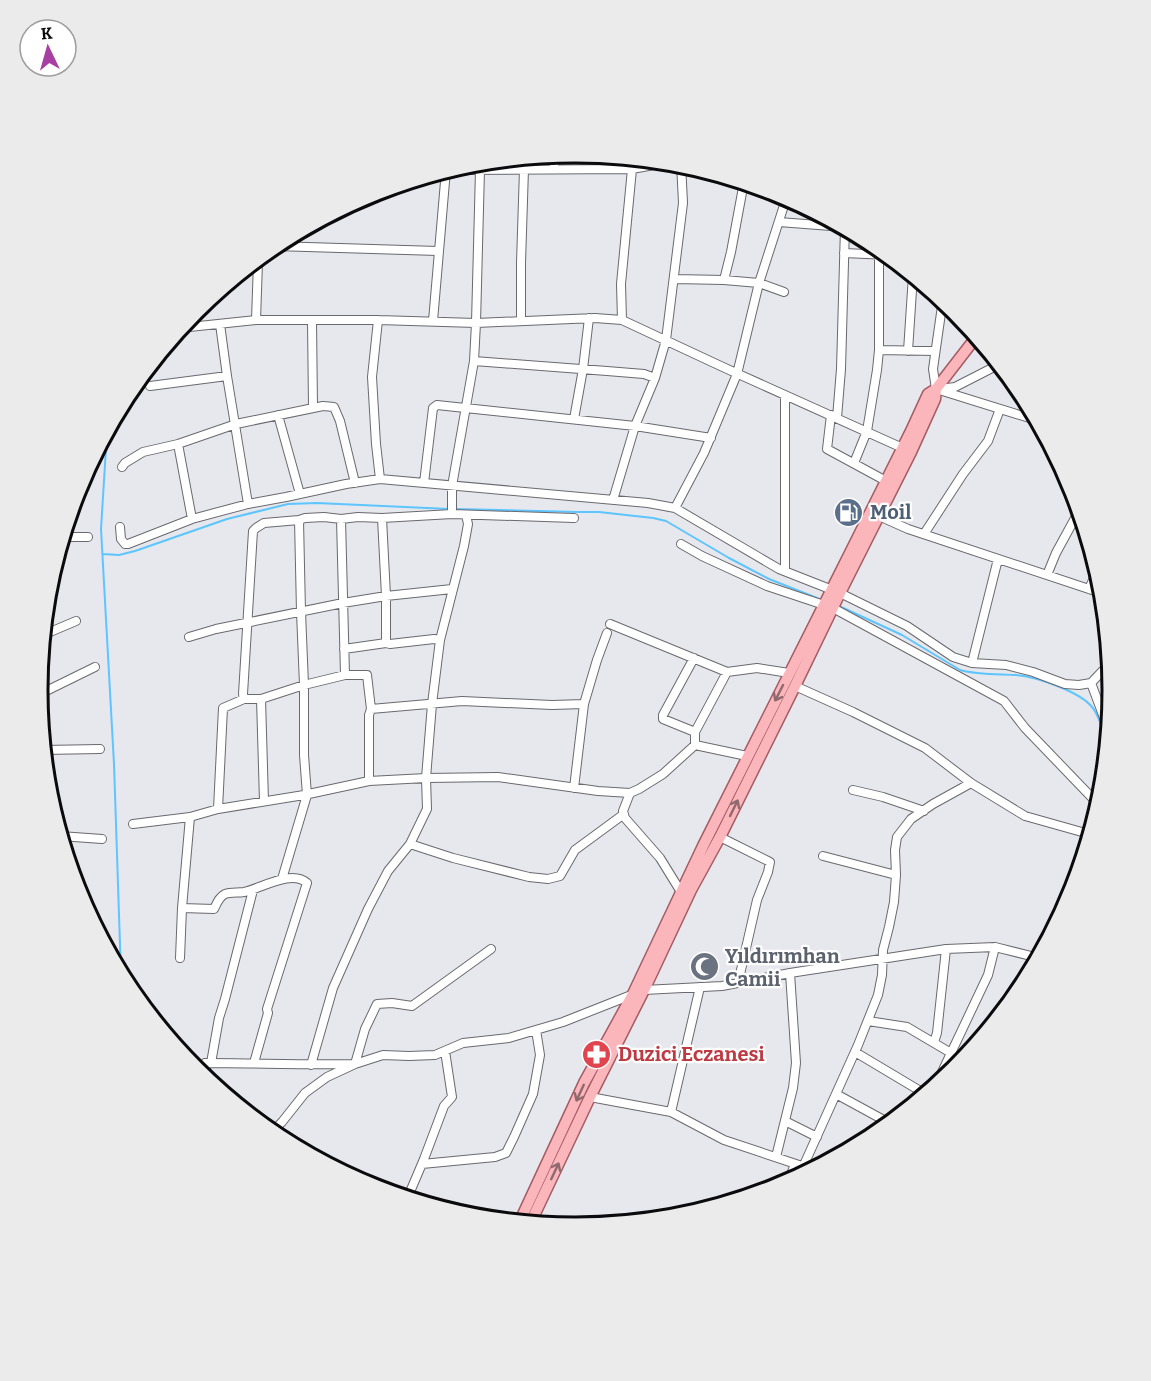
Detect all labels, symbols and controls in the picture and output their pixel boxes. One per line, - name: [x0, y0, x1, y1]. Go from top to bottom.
- north arrow: [18, 18, 78, 78]
- text: K: [40, 24, 54, 44]
- fuel station icon: Moil: [833, 496, 865, 528]
- place label: Moil: [870, 500, 911, 524]
- one-way arrow: [773, 683, 784, 701]
- one-way arrow: [729, 799, 740, 817]
- place label: Yıldırımhan Camii: [725, 944, 840, 991]
- mosque icon: Yıldırımhan Camii: [688, 951, 720, 983]
- pharmacy icon: Duzici Eczanesi: [581, 1038, 613, 1070]
- place label: Duzici Eczanesi: [618, 1042, 765, 1066]
- one-way arrow: [573, 1083, 585, 1101]
- one-way arrow: [550, 1163, 562, 1181]

